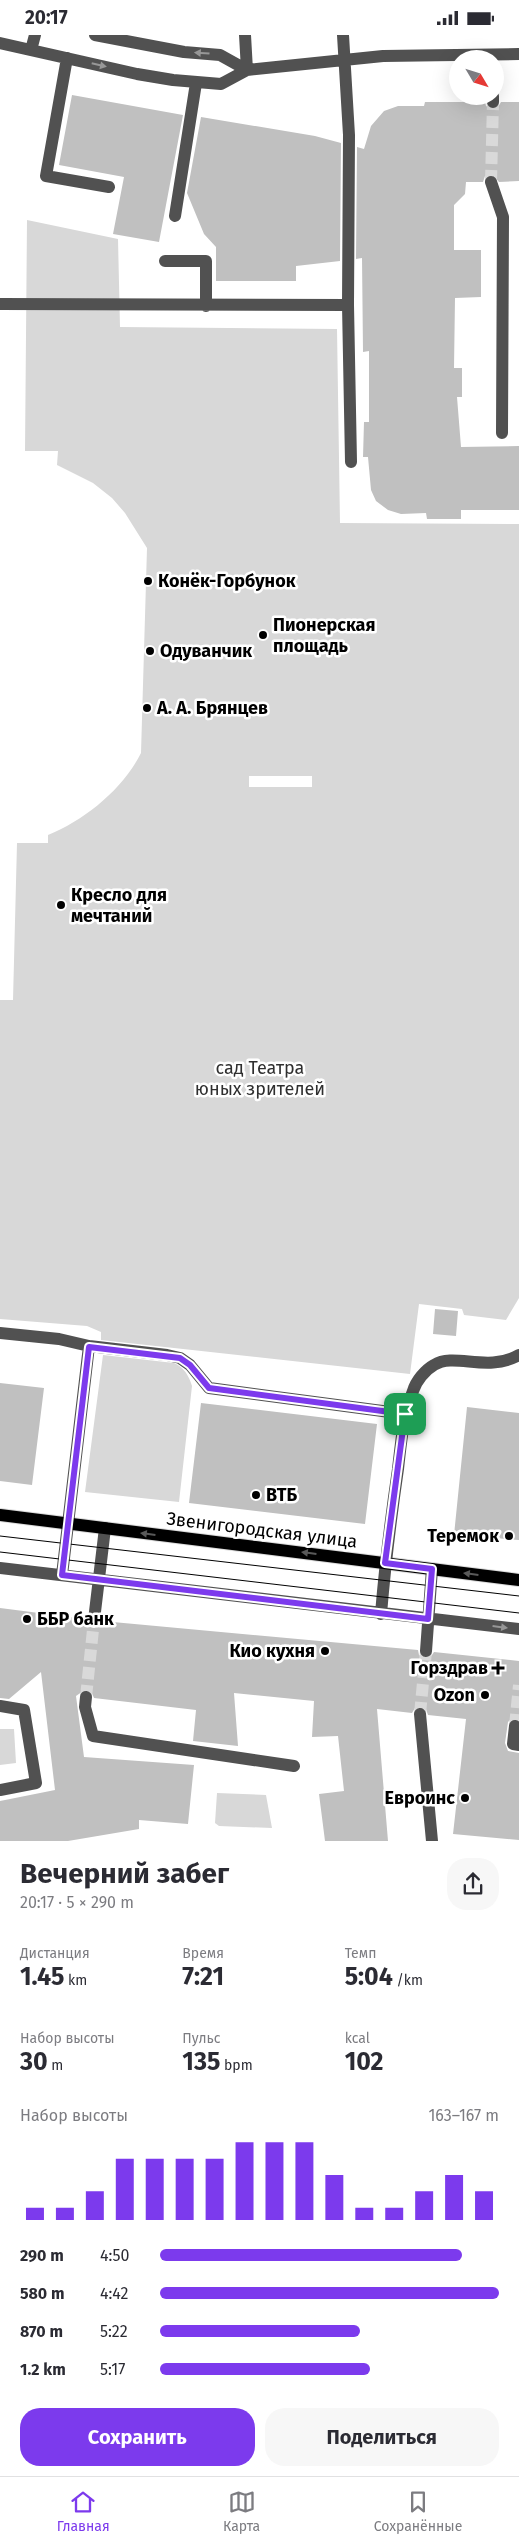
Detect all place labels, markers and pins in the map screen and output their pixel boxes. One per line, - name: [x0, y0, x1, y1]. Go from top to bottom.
- place label: Конёк-Горбунок: [158, 570, 296, 592]
- marker: Конёк-Горбунок: [142, 575, 154, 587]
- place label: Пионерская площадь: [273, 614, 375, 657]
- marker: Пионерская площадь: [257, 629, 269, 641]
- place label: Одуванчик: [160, 640, 252, 662]
- marker: Одуванчик: [144, 645, 156, 657]
- place label: А. А. Брянцев: [156, 697, 268, 719]
- marker: А. А. Брянцев: [141, 702, 153, 714]
- place label: Кресло для мечтаний: [71, 884, 167, 927]
- marker: Кресло для мечтаний: [55, 899, 67, 911]
- pin: [384, 1393, 426, 1435]
- place label: ВТБ: [266, 1484, 297, 1506]
- marker: ВТБ: [250, 1489, 262, 1501]
- place label: Теремок: [427, 1525, 499, 1547]
- marker: Теремок: [503, 1530, 515, 1542]
- place label: ББР банк: [37, 1608, 114, 1630]
- marker: ББР банк: [21, 1613, 33, 1625]
- place label: Кио кухня: [229, 1640, 315, 1662]
- marker: Кио кухня: [319, 1645, 331, 1657]
- place label: Горздрав: [411, 1657, 488, 1679]
- marker: Горздрав: [492, 1662, 504, 1674]
- place label: Ozon: [434, 1684, 475, 1706]
- marker: Ozon: [479, 1689, 491, 1701]
- place label: Евроинс: [385, 1787, 455, 1809]
- marker: Евроинс: [459, 1792, 471, 1804]

